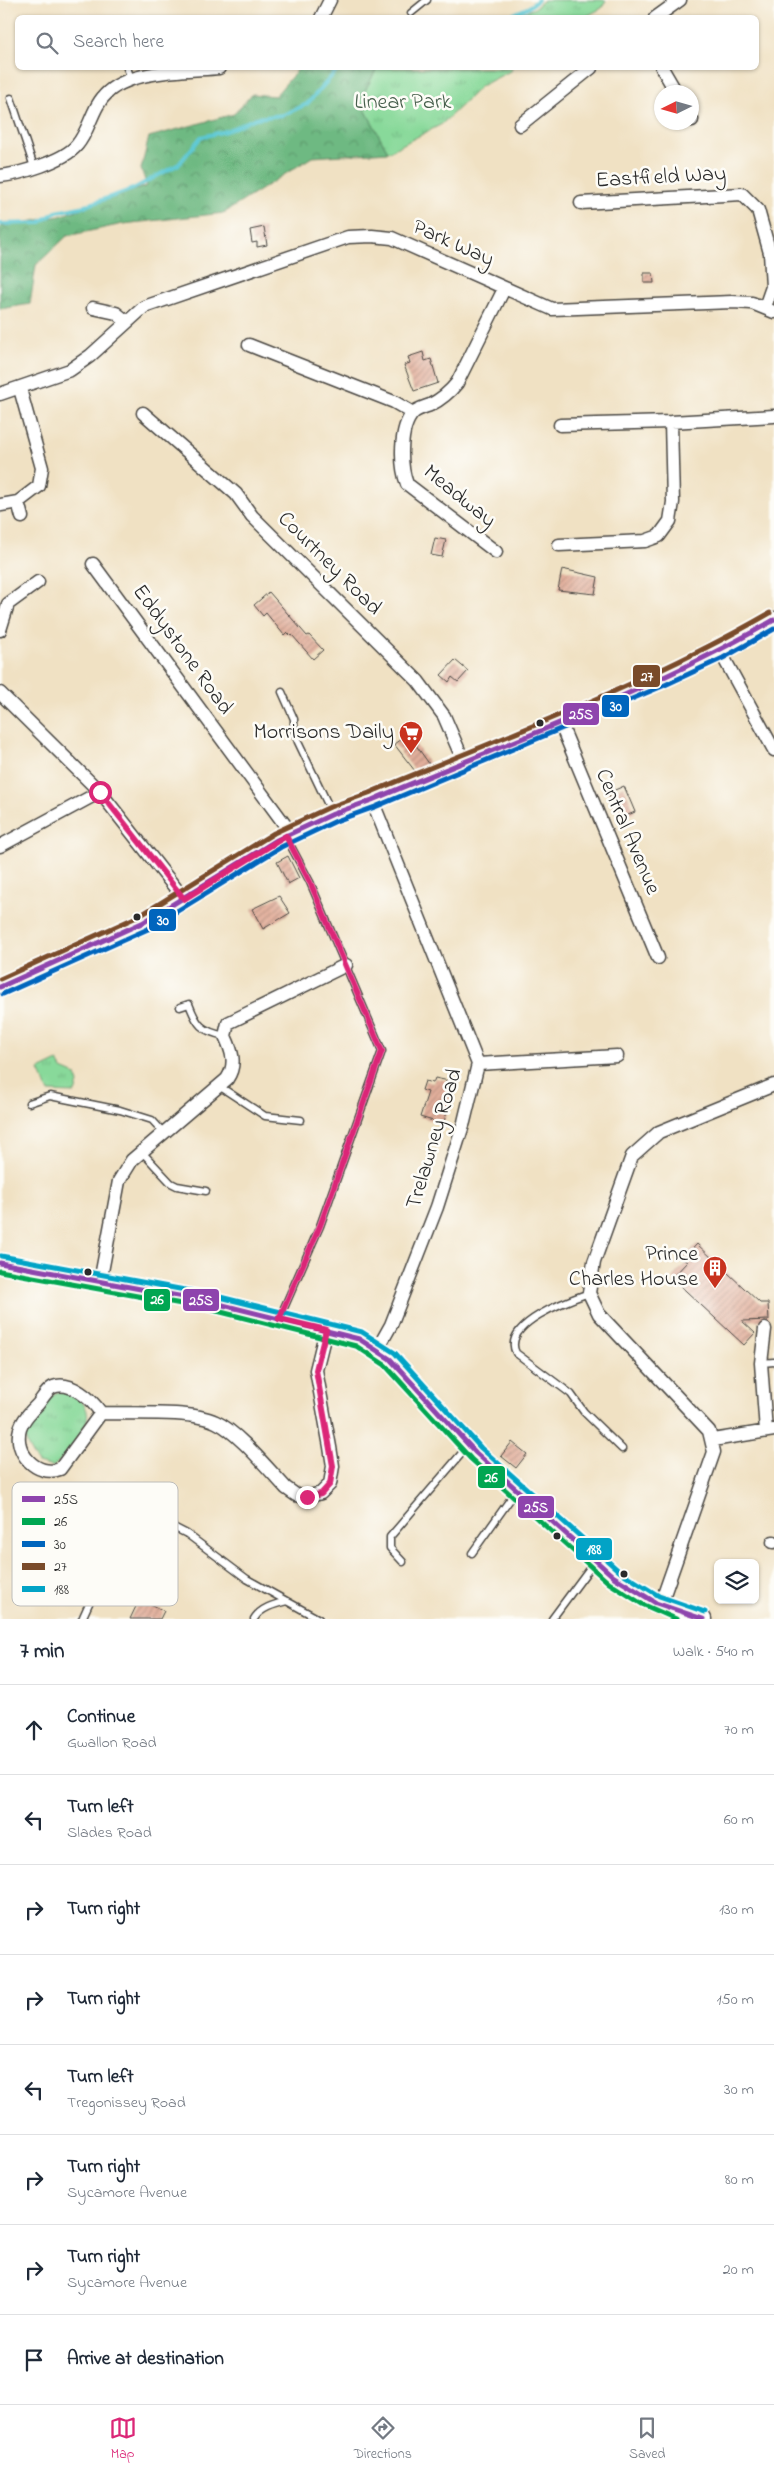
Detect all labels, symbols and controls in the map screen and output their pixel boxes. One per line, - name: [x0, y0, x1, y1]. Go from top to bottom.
- search box: [15, 15, 759, 70]
- icon: search: [33, 29, 61, 57]
- text: Search here: [73, 29, 164, 56]
- north arrow: [654, 85, 699, 130]
- park label: Linear Park: [355, 87, 452, 119]
- street label: Eastfield Way: [595, 159, 727, 198]
- street label: Park Way: [407, 212, 499, 277]
- street label: Meadway: [415, 458, 502, 537]
- street label: Courtney Road: [269, 504, 389, 624]
- street label: Eddystone Road: [123, 578, 240, 722]
- line badge: 27: [632, 664, 661, 688]
- text: 27: [640, 667, 654, 688]
- line badge: 30: [601, 694, 630, 718]
- text: 30: [609, 697, 622, 718]
- line badge: 25S: [562, 702, 600, 726]
- text: 25S: [568, 705, 593, 726]
- place label: Morrisons Daily: [254, 717, 394, 750]
- unlabelled marker: [535, 718, 545, 728]
- supermarket icon: Morrisons Daily: [398, 720, 424, 754]
- street label: Central Avenue: [586, 764, 668, 900]
- route start: [89, 781, 112, 804]
- line badge: 30: [148, 908, 177, 932]
- text: 30: [156, 911, 169, 932]
- unlabelled marker: [132, 912, 142, 922]
- street label: Trelawney Road: [398, 1065, 473, 1214]
- place label: Prince Charles House: [569, 1239, 698, 1296]
- building icon: Prince Charles House: [702, 1255, 728, 1289]
- unlabelled marker: [83, 1267, 93, 1277]
- line badge: 26: [143, 1288, 171, 1312]
- line badge: 25S: [182, 1288, 220, 1312]
- text: 26: [149, 1290, 164, 1311]
- text: 25S: [188, 1291, 213, 1312]
- line badge: 26: [477, 1465, 506, 1489]
- text: 26: [483, 1468, 498, 1489]
- legend: [12, 1482, 178, 1606]
- route end: [296, 1486, 319, 1509]
- text: 25S: [54, 1490, 78, 1511]
- line badge: 25S: [517, 1495, 555, 1519]
- text: 25S: [523, 1498, 548, 1519]
- text: 26: [54, 1512, 67, 1533]
- unlabelled marker: [552, 1531, 562, 1541]
- text: 30: [54, 1535, 66, 1556]
- line badge: 188: [575, 1537, 613, 1561]
- text: 188: [587, 1540, 602, 1561]
- text: 27: [54, 1557, 67, 1578]
- map controls: [714, 1559, 759, 1604]
- button: layers: [714, 1559, 759, 1604]
- unlabelled marker: [619, 1569, 629, 1579]
- text: 188: [54, 1580, 69, 1601]
- text: 7 min: [20, 1637, 64, 1667]
- text: Walk · 540 m: [673, 1640, 754, 1664]
- text: Continue: [67, 1704, 135, 1731]
- icon: ahead: [20, 1716, 48, 1744]
- text: 70 m: [724, 1718, 754, 1742]
- text: Gwallon Road: [67, 1731, 157, 1755]
- text: Turn left: [67, 1794, 134, 1821]
- icon: left: [20, 1806, 48, 1834]
- text: 60 m: [724, 1808, 754, 1832]
- text: Slades Road: [67, 1821, 152, 1845]
- icon: right: [20, 1896, 48, 1924]
- text: Turn right: [67, 1896, 140, 1923]
- text: 130 m: [719, 1898, 754, 1922]
- icon: right: [20, 1986, 48, 2014]
- text: Turn right: [67, 1986, 140, 2013]
- text: 150 m: [716, 1988, 754, 2012]
- text: Turn left: [67, 2064, 134, 2091]
- icon: left: [20, 2076, 48, 2104]
- text: 30 m: [724, 2078, 754, 2102]
- text: Tregonissey Road: [67, 2091, 186, 2115]
- text: Turn right: [67, 2154, 140, 2181]
- icon: right: [20, 2166, 48, 2194]
- text: 80 m: [725, 2168, 754, 2192]
- text: Sycamore Avenue: [67, 2181, 187, 2205]
- text: Turn right: [67, 2244, 140, 2271]
- icon: right: [20, 2256, 48, 2284]
- text: 20 m: [723, 2258, 754, 2282]
- text: Sycamore Avenue: [67, 2271, 187, 2295]
- icon: arrive: [20, 2346, 48, 2374]
- text: Arrive at destination: [67, 2346, 224, 2373]
- tab: Map: [109, 2414, 137, 2465]
- tab: Directions: [354, 2414, 412, 2465]
- tab: Saved: [629, 2414, 665, 2465]

